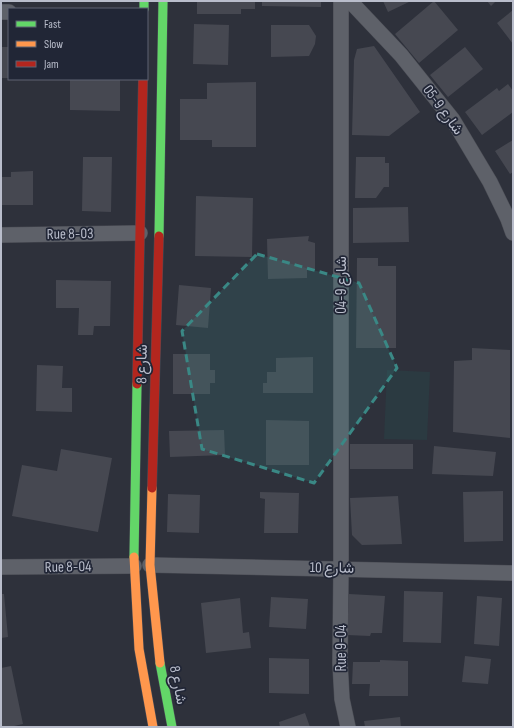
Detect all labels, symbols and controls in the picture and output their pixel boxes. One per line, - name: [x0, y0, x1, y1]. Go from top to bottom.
- legend: [8, 8, 148, 80]
- text: Fast: [44, 17, 61, 32]
- text: Slow: [44, 37, 63, 52]
- text: Jam: [43, 57, 59, 72]
- street label: شارع 9-05: [418, 81, 468, 140]
- street label: Rue 8-03: [46, 224, 94, 244]
- street label: شارع 9-04: [332, 256, 352, 314]
- street label: شارع 8: [132, 344, 153, 384]
- street label: Rue 8-04: [45, 557, 91, 577]
- street label: شارع 10: [310, 558, 355, 579]
- street label: Rue 9-04: [332, 625, 351, 671]
- street label: شارع 8: [164, 664, 191, 706]

